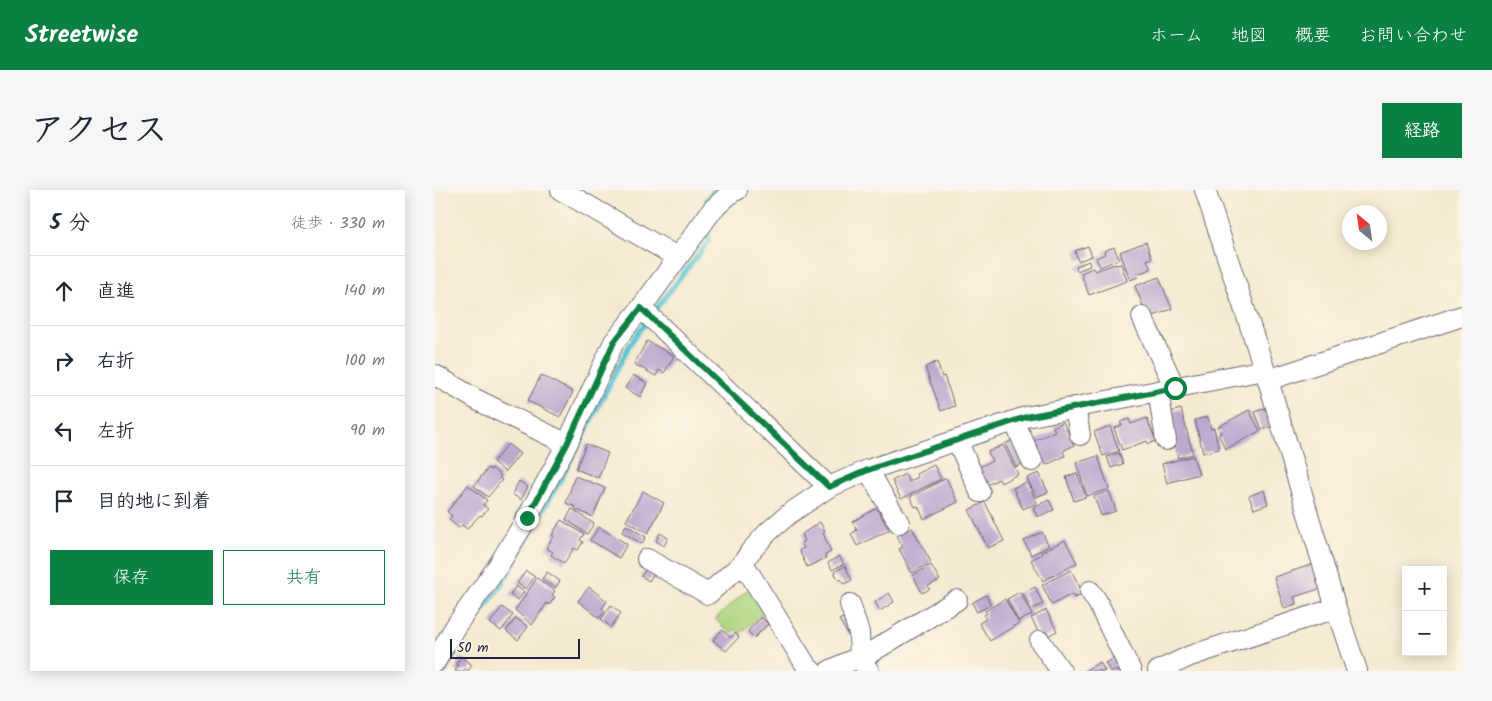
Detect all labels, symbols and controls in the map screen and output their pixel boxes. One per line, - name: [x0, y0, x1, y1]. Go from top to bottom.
- text: Streetwise: [25, 16, 138, 55]
- text: ホーム: [1150, 22, 1203, 51]
- text: 地図: [1231, 22, 1267, 51]
- text: 概要: [1295, 22, 1331, 51]
- text: お問い合わせ: [1359, 22, 1467, 51]
- button: 経路: [1382, 103, 1462, 158]
- text: アクセス: [30, 104, 168, 160]
- north arrow: [1342, 205, 1387, 250]
- text: 5 分: [50, 207, 90, 240]
- text: 徒歩 · 330 m: [291, 211, 385, 236]
- icon: ahead: [50, 277, 78, 305]
- text: 直進: [97, 277, 135, 307]
- text: 140 m: [344, 278, 385, 303]
- icon: right: [50, 347, 78, 375]
- text: 右折: [97, 347, 135, 377]
- text: 100 m: [345, 348, 385, 373]
- route start: [1164, 377, 1187, 400]
- icon: left: [50, 417, 78, 445]
- text: 左折: [97, 417, 135, 447]
- text: 90 m: [350, 418, 385, 443]
- icon: arrive: [50, 487, 78, 515]
- text: 目的地に到着: [97, 487, 211, 517]
- route end: [516, 507, 539, 530]
- button: 保存: [50, 550, 213, 605]
- button: 共有: [223, 550, 385, 605]
- map controls: [1402, 566, 1447, 656]
- button: +: [1402, 566, 1447, 611]
- button: −: [1402, 611, 1447, 656]
- scale bar: [450, 636, 580, 659]
- text: 50 m: [457, 637, 488, 659]

